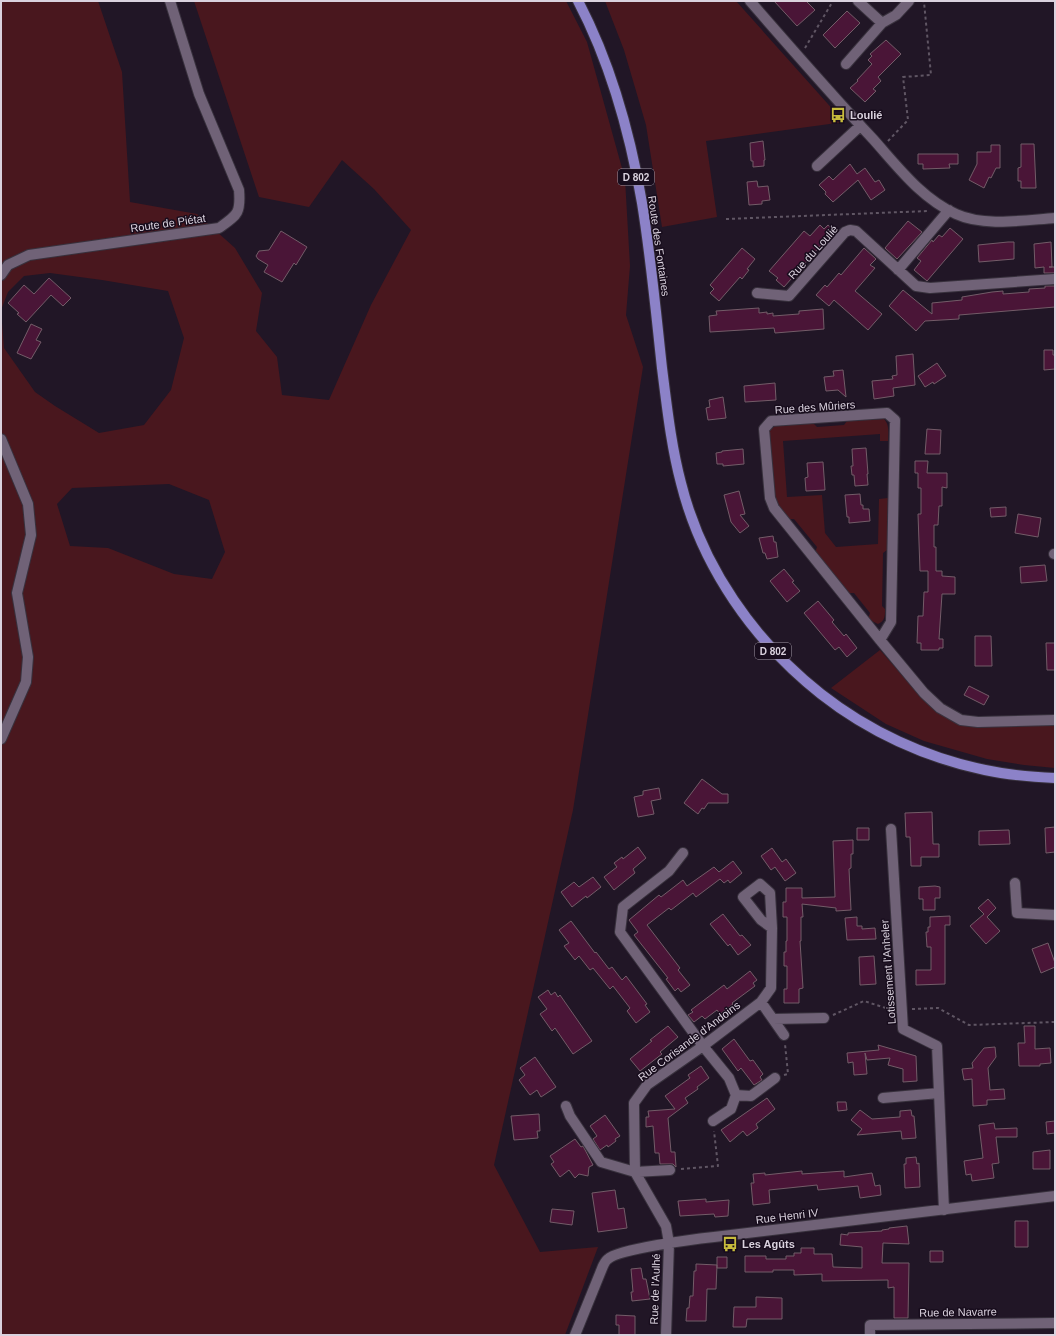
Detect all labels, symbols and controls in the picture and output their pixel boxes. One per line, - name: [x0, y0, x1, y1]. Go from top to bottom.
- bus stop icon: Loulié: [829, 106, 847, 124]
- place label: Loulié: [850, 109, 882, 121]
- road number: D 802: [618, 169, 654, 185]
- street label: Route des Fontaines: [646, 195, 672, 298]
- street label: Route de Piétat: [130, 212, 206, 234]
- street label: Rue du Loulié: [786, 223, 840, 281]
- street label: Rue des Mûriers: [774, 398, 856, 416]
- road number: D 802: [755, 643, 791, 659]
- street label: Lotissement l'Anheler: [878, 919, 898, 1025]
- street label: Rue Corisande d'Andoins: [636, 998, 743, 1083]
- street label: Rue Henri IV: [755, 1206, 820, 1226]
- bus stop icon: Les Agûts: [721, 1235, 739, 1253]
- place label: Les Agûts: [742, 1238, 795, 1250]
- street label: Rue de l'Aulhé: [648, 1253, 662, 1325]
- street label: Rue de Navarre: [919, 1305, 997, 1319]

